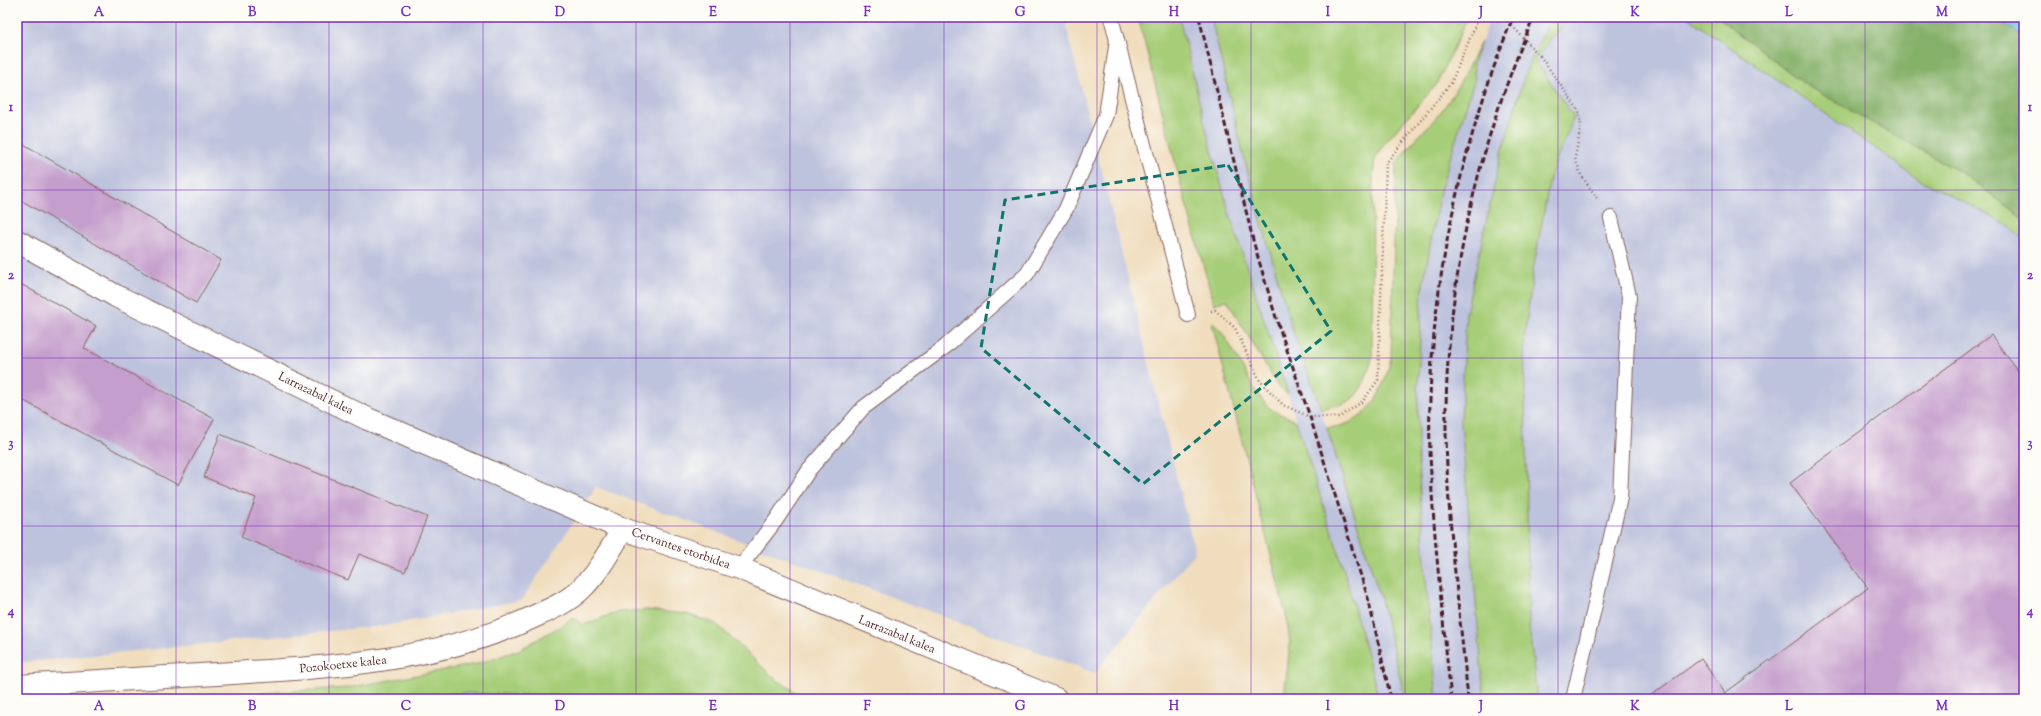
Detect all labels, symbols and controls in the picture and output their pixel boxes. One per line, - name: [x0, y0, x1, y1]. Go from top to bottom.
- text: A: [94, 4, 105, 22]
- text: B: [248, 4, 257, 22]
- text: C: [401, 4, 411, 22]
- text: D: [555, 4, 565, 22]
- text: E: [709, 4, 717, 22]
- text: F: [863, 4, 871, 22]
- text: G: [1015, 4, 1026, 22]
- text: H: [1169, 4, 1180, 22]
- text: I: [1326, 4, 1331, 22]
- text: J: [1478, 4, 1483, 22]
- text: K: [1630, 4, 1640, 22]
- text: L: [1785, 4, 1793, 22]
- text: M: [1936, 4, 1948, 22]
- text: 1: [9, 99, 14, 117]
- text: 1: [2028, 99, 2033, 117]
- text: 2: [8, 267, 15, 285]
- text: 2: [2027, 267, 2034, 285]
- street label: Larrazabal kalea: [275, 368, 357, 420]
- text: 3: [8, 435, 14, 453]
- text: 3: [2027, 435, 2033, 453]
- street label: Cervantes etorbidea: [629, 524, 733, 574]
- text: 4: [7, 603, 15, 621]
- text: 4: [2026, 603, 2034, 621]
- street label: Larrazabal kalea: [855, 611, 938, 659]
- street label: Pozokoetxe kalea: [299, 651, 388, 679]
- text: A: [94, 698, 105, 716]
- text: B: [248, 698, 257, 716]
- text: C: [401, 698, 411, 716]
- text: D: [555, 698, 565, 716]
- text: E: [709, 698, 717, 716]
- text: F: [863, 698, 871, 716]
- text: G: [1015, 698, 1026, 716]
- text: H: [1169, 698, 1180, 716]
- text: I: [1326, 698, 1331, 716]
- text: J: [1478, 698, 1483, 716]
- text: K: [1630, 698, 1640, 716]
- text: L: [1785, 698, 1793, 716]
- text: M: [1936, 698, 1948, 716]

